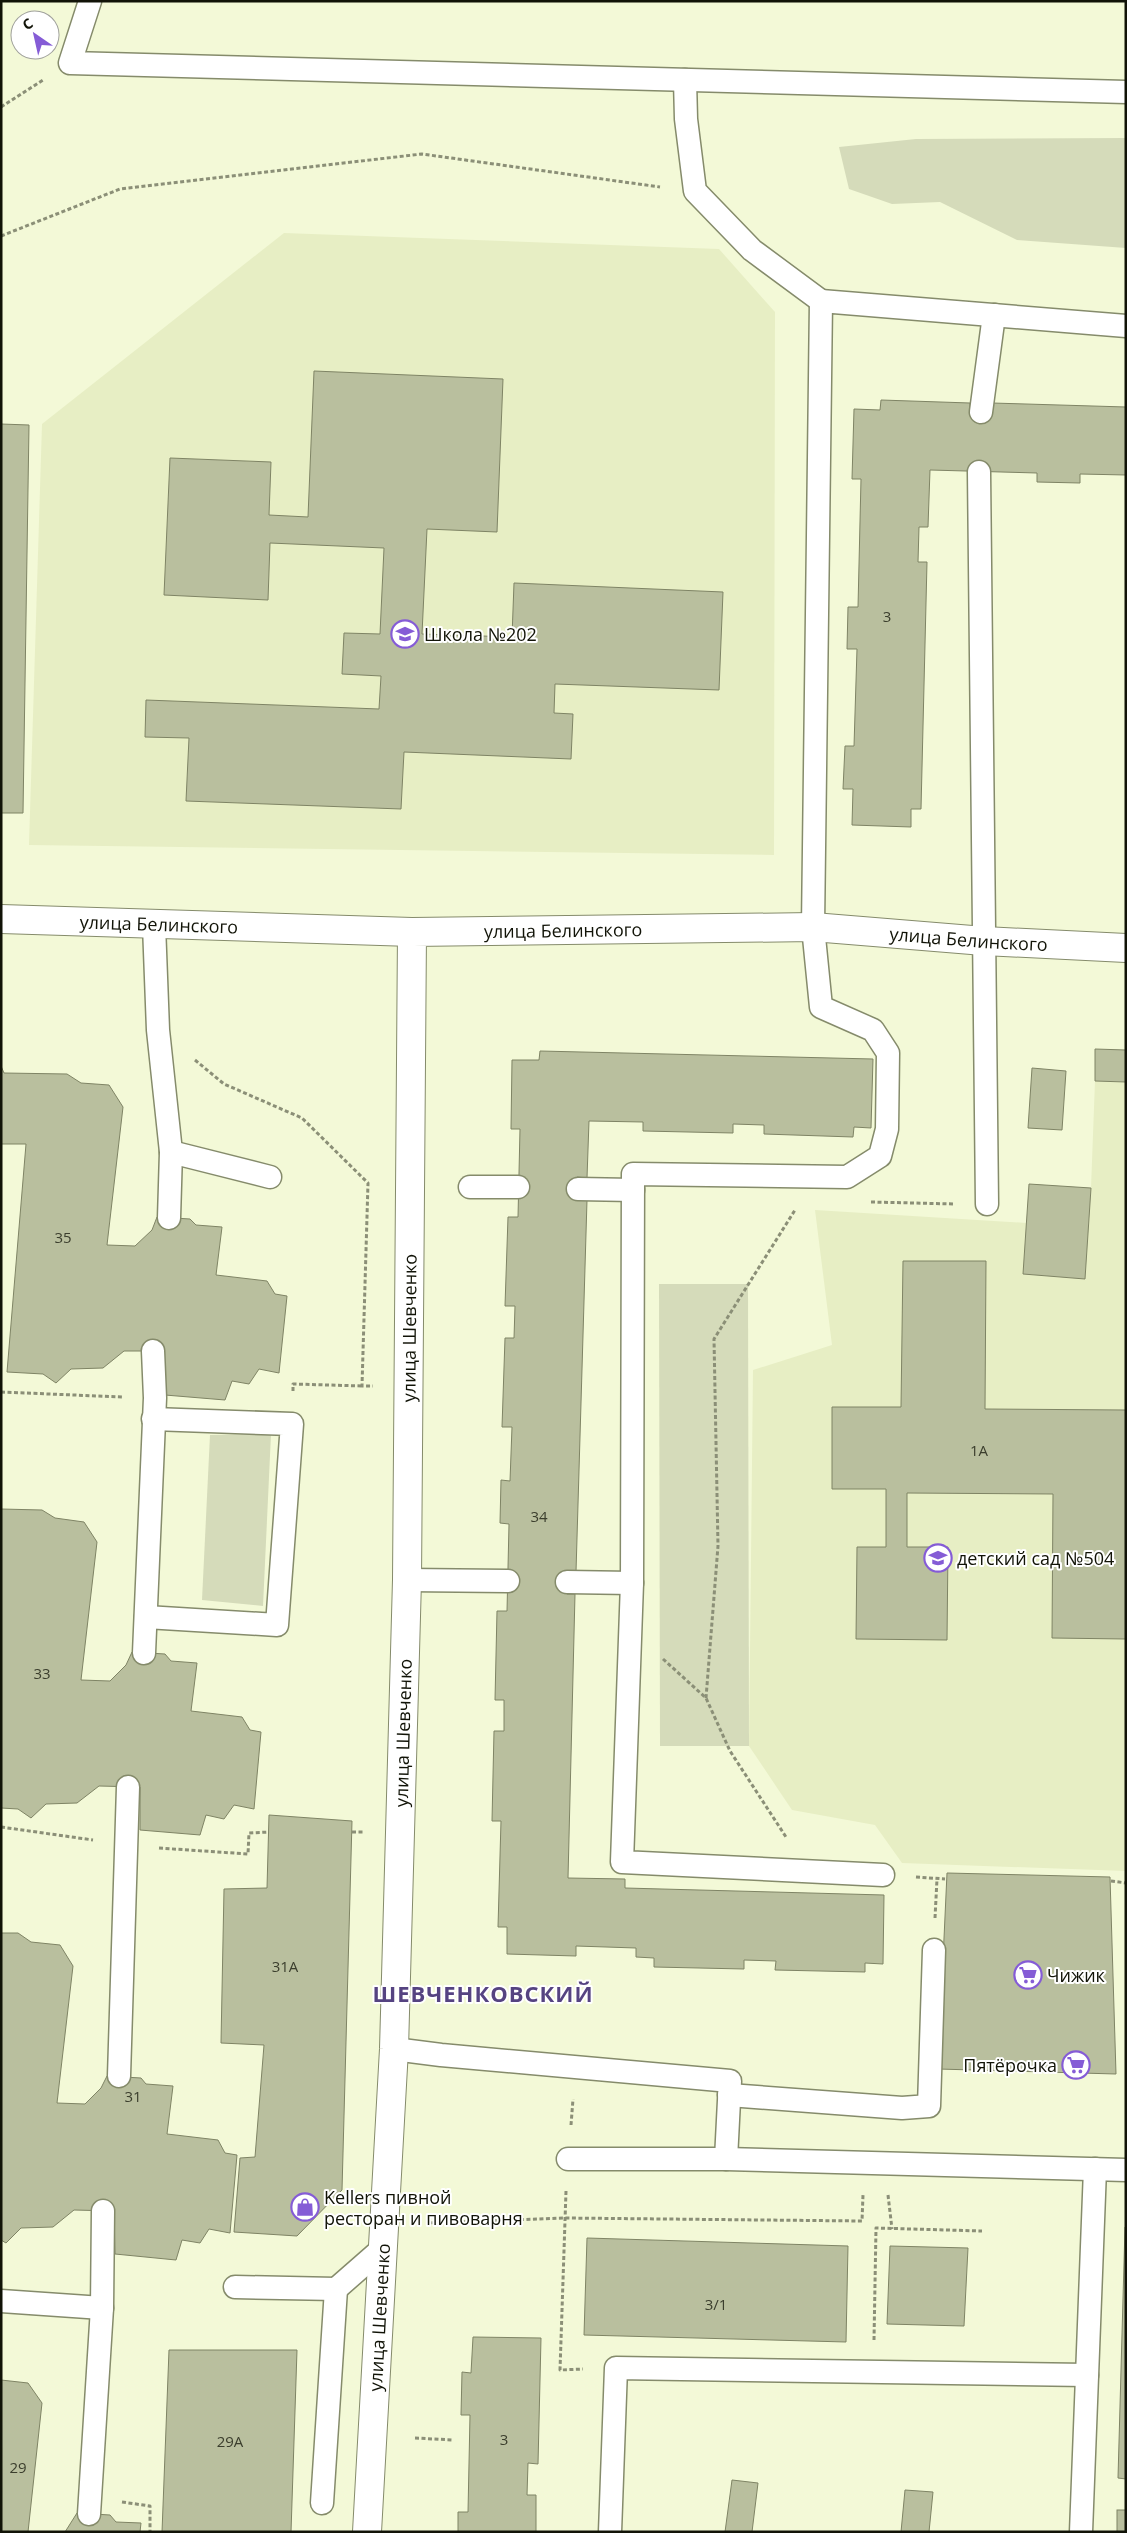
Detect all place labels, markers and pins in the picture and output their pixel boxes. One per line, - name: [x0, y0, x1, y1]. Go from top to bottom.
- school or university icon: Школа №202: [390, 619, 420, 649]
- place label: Школа №202: [424, 622, 537, 646]
- school or university icon: детский сад №504: [923, 1543, 953, 1573]
- place label: детский сад №504: [957, 1546, 1114, 1570]
- supermarket icon: Чижик: [1013, 1960, 1043, 1990]
- place label: Чижик: [1047, 1963, 1106, 1987]
- supermarket icon: Пятёрочка: [1061, 2050, 1091, 2080]
- place label: Пятёрочка: [963, 2053, 1057, 2077]
- place label: Kellers пивной ресторан и пивоварня: [324, 2185, 523, 2230]
- shop icon: Kellers пивной ресторан и пивоварня: [290, 2192, 320, 2222]

